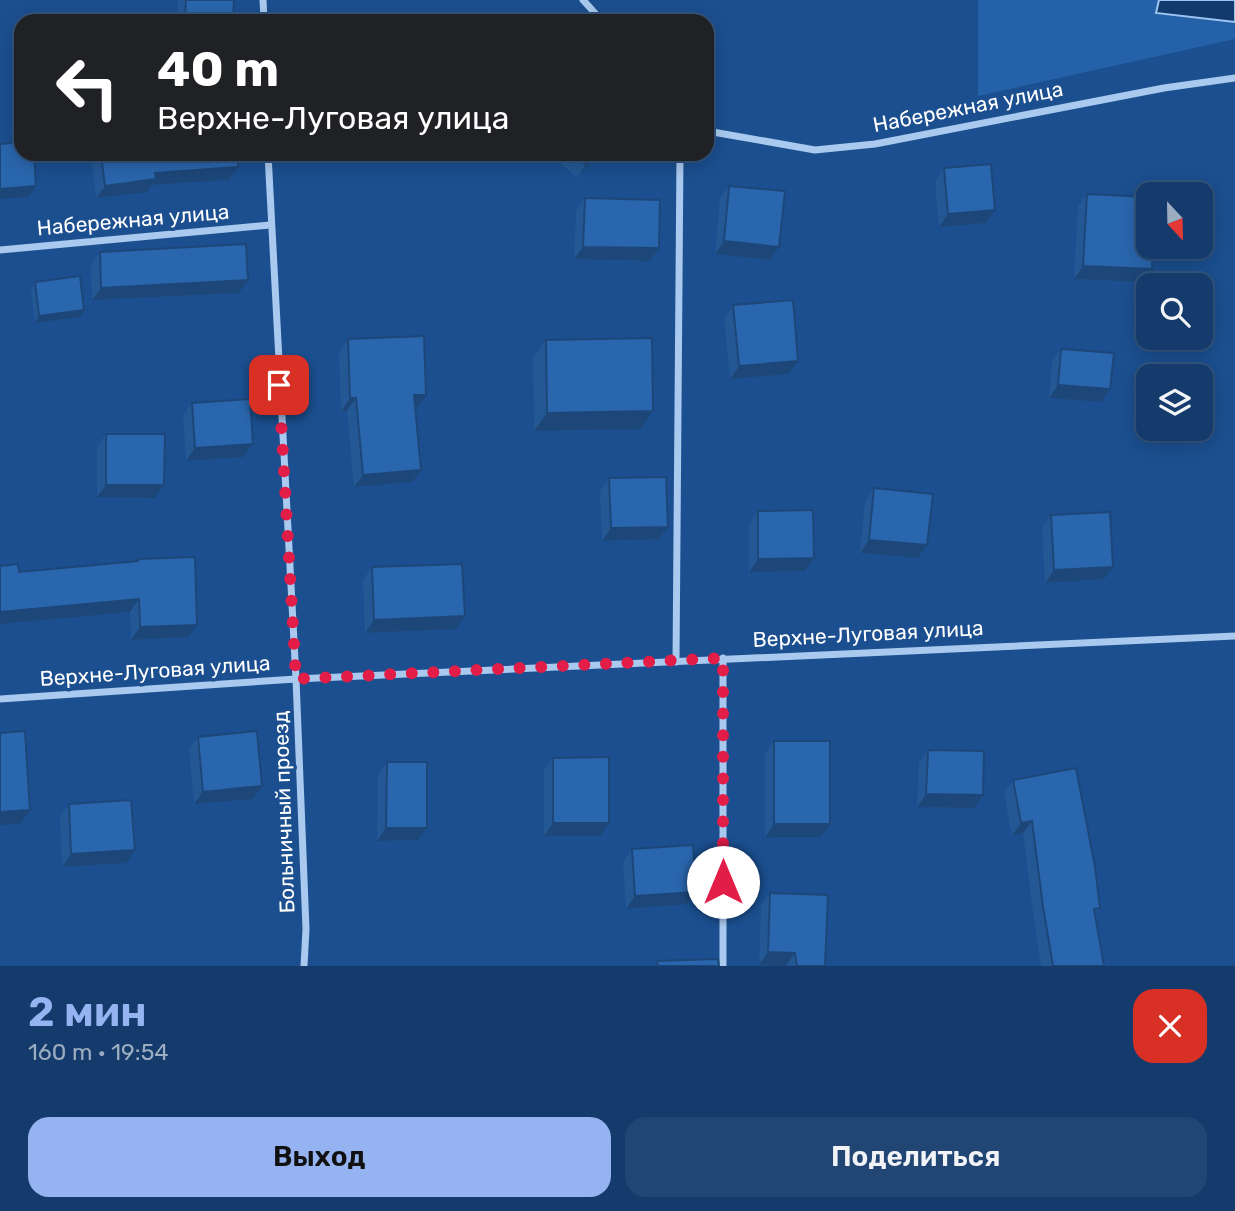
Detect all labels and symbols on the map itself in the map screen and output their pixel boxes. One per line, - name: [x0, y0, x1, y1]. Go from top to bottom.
- street label: Набережная улица: [871, 76, 1065, 137]
- north arrow: [1136, 182, 1213, 259]
- street label: Набережная улица: [36, 199, 230, 240]
- pin: [249, 355, 309, 415]
- street label: Верхне-Луговая улица: [752, 615, 984, 652]
- street label: Верхне-Луговая улица: [39, 650, 271, 691]
- street label: Больничный проезд: [267, 710, 300, 914]
- position arrow: [686, 845, 760, 919]

